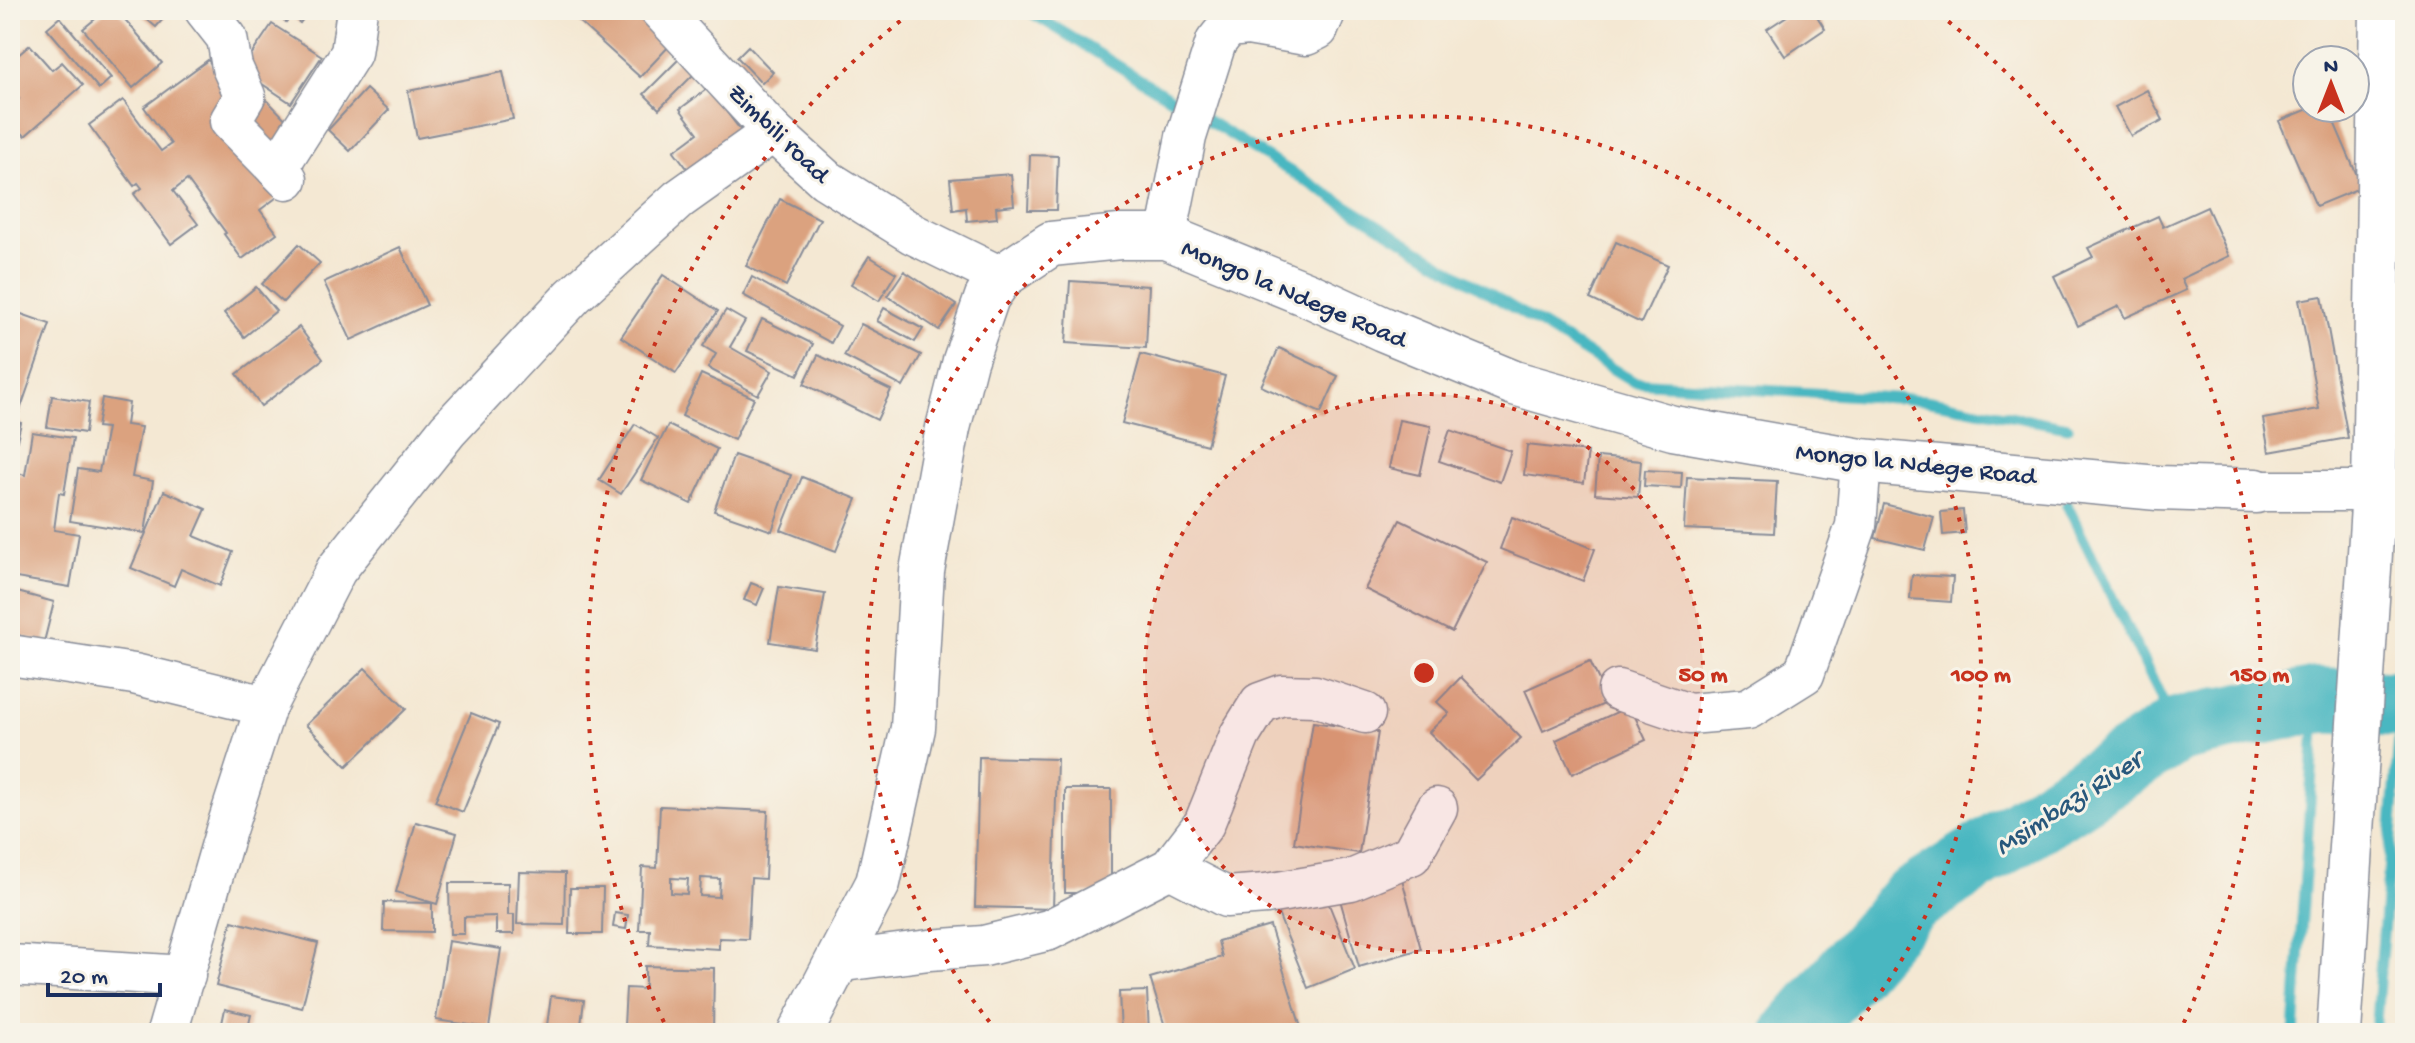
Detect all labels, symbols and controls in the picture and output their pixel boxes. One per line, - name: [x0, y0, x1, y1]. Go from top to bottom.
- north arrow: [2291, 44, 2371, 124]
- text: N: [2324, 55, 2338, 81]
- street label: Zimbili road: [719, 79, 836, 193]
- street label: Mongo la Ndege Road: [1176, 235, 1412, 358]
- street label: Mongo la Ndege Road: [1794, 438, 2039, 495]
- centre of rings: [1410, 659, 1438, 687]
- text: 50 m: [1679, 662, 1727, 691]
- text: 100 m: [1950, 662, 2011, 691]
- text: 150 m: [2230, 662, 2289, 691]
- water label: Msimbazi River: [1990, 742, 2153, 865]
- scale bar: [48, 947, 160, 997]
- text: 20 m: [60, 964, 108, 993]

